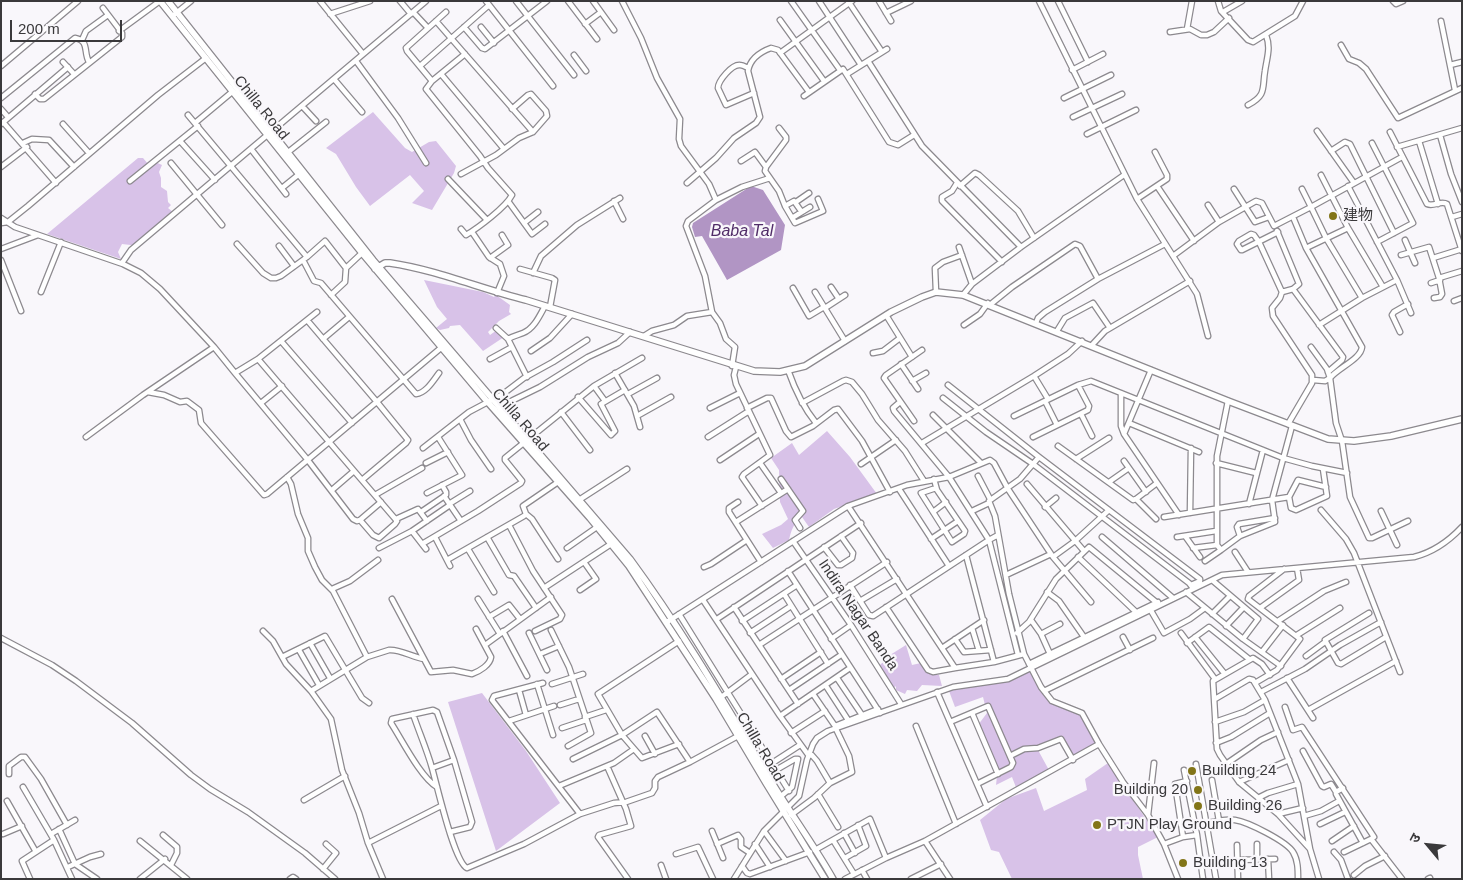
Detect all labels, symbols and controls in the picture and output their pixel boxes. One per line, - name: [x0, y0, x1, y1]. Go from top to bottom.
- scale bar: [12, 10, 125, 42]
- text: 200 m: [18, 20, 60, 37]
- street label: Chilla Road: [230, 72, 292, 144]
- place label: 建物: [1343, 207, 1373, 225]
- marker: 建物: [1327, 210, 1339, 222]
- water label: Baba Tal: [711, 222, 773, 242]
- street label: Chilla Road: [488, 385, 552, 455]
- street label: Indira Nagar Banda: [814, 556, 902, 674]
- street label: Chilla Road: [732, 709, 788, 785]
- place label: Building 24: [1202, 762, 1276, 780]
- marker: Building 24: [1186, 765, 1198, 777]
- place label: Building 20: [1114, 781, 1188, 799]
- marker: Building 20: [1192, 784, 1204, 796]
- place label: Building 26: [1208, 797, 1282, 815]
- marker: Building 26: [1192, 800, 1204, 812]
- place label: PTJN Play Ground: [1107, 816, 1232, 834]
- marker: PTJN Play Ground: [1091, 819, 1103, 831]
- north arrow: [1403, 820, 1453, 870]
- text: उ: [1406, 831, 1424, 845]
- place label: Building 13: [1193, 854, 1267, 872]
- marker: Building 13: [1177, 857, 1189, 869]

